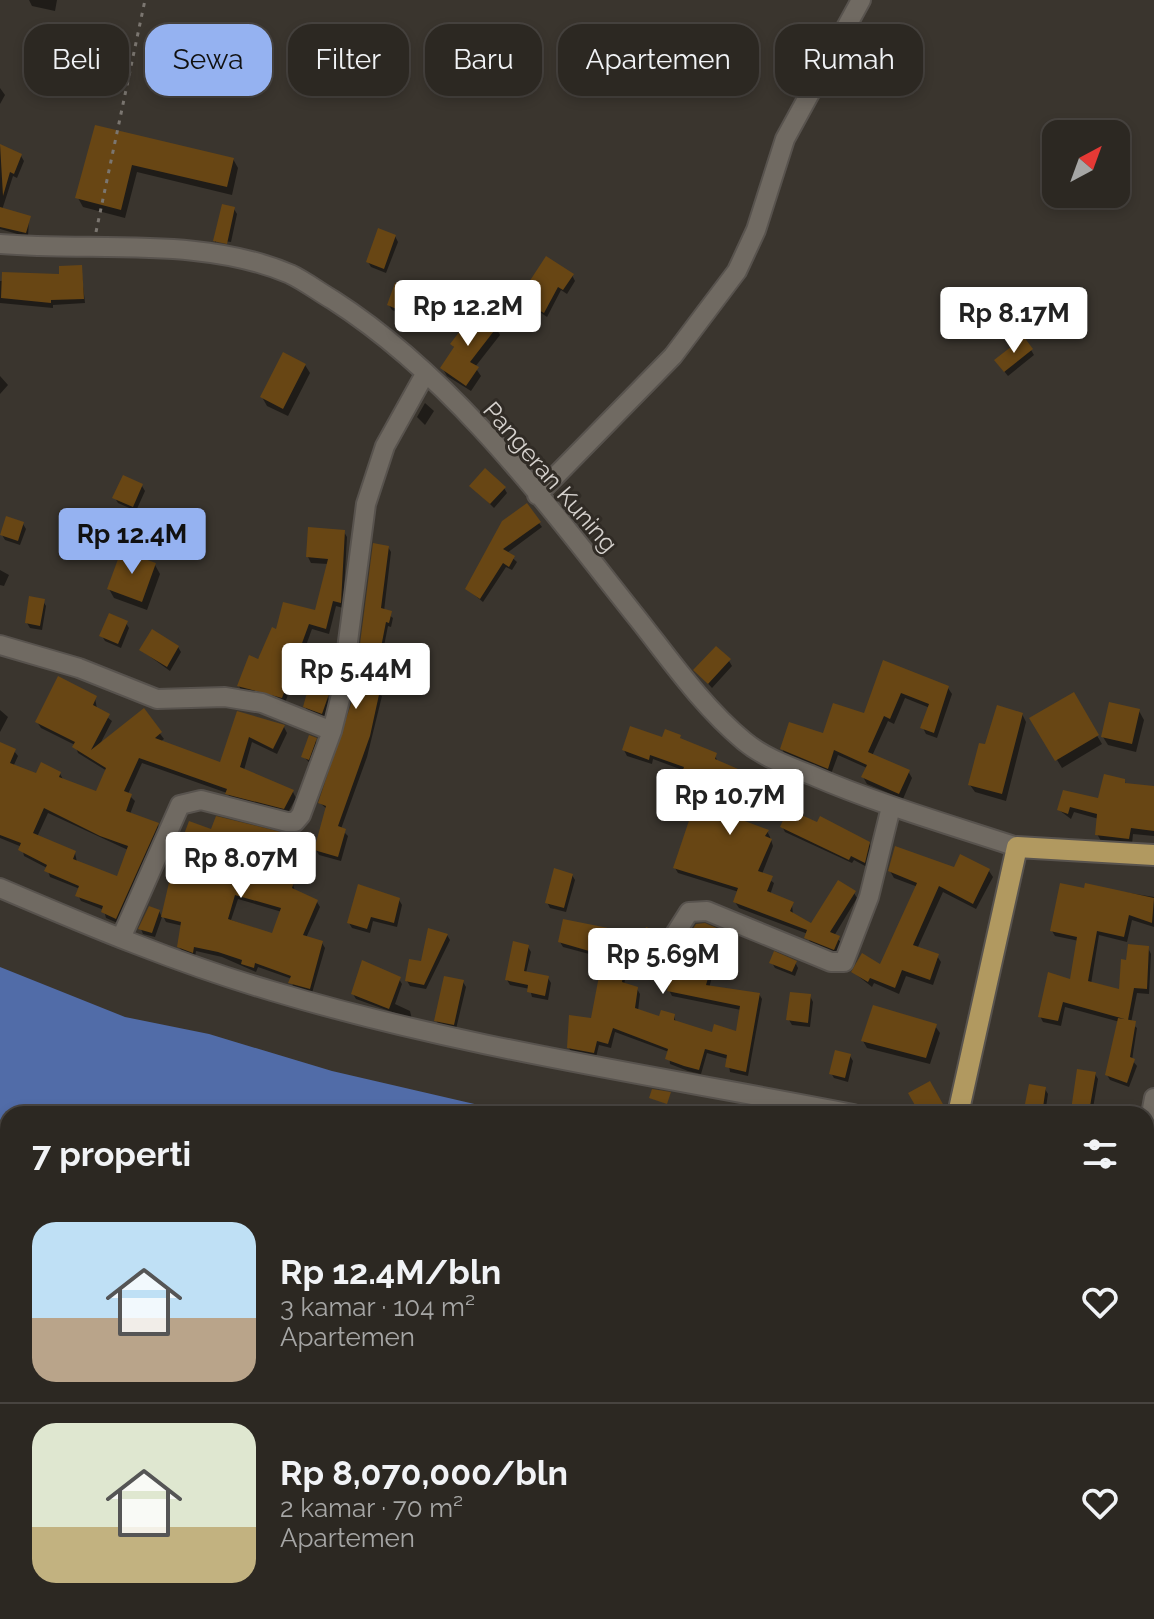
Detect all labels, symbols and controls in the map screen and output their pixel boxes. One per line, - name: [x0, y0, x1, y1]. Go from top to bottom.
- chip: Beli: [24, 24, 129, 96]
- chip: Sewa: [145, 24, 272, 96]
- chip: Filter: [288, 24, 409, 96]
- chip: Baru: [425, 24, 542, 96]
- chip: Apartemen: [558, 24, 759, 96]
- chip: Rumah: [775, 24, 923, 96]
- north arrow: [1042, 120, 1130, 208]
- map controls: [1042, 120, 1130, 208]
- pin: Rp 12.2M: [385, 280, 551, 348]
- pin: Rp 8.17M: [931, 287, 1097, 355]
- text: Rp 12.2M: [413, 291, 523, 321]
- text: Rp 8.17M: [958, 298, 1070, 328]
- street label: Pangeran Kuning: [477, 396, 624, 558]
- pin: Rp 12.4M: [49, 508, 215, 576]
- text: Rp 12.4M: [77, 519, 187, 549]
- pin: Rp 5.44M: [273, 643, 439, 711]
- text: Rp 5.44M: [300, 654, 412, 684]
- pin: Rp 10.7M: [647, 769, 813, 837]
- text: Rp 10.7M: [674, 780, 786, 810]
- pin: Rp 8.07M: [158, 832, 324, 900]
- text: Rp 8.07M: [184, 843, 298, 873]
- pin: Rp 5.69M: [580, 928, 746, 996]
- text: Rp 5.69M: [606, 939, 720, 969]
- icon: filters: [1078, 1132, 1122, 1176]
- text: 7 properti: [32, 1134, 191, 1174]
- text: Rp 12.4M/bln: [280, 1252, 501, 1292]
- icon: home: [96, 1254, 192, 1350]
- icon: heart: [1078, 1280, 1122, 1324]
- text: 3 kamar · 104 m²: [280, 1292, 475, 1322]
- text: Apartemen: [280, 1322, 415, 1352]
- text: Rp 8,070,000/bln: [280, 1453, 568, 1493]
- icon: home: [96, 1455, 192, 1551]
- icon: heart: [1078, 1481, 1122, 1525]
- text: 2 kamar · 70 m²: [280, 1493, 463, 1523]
- text: Apartemen: [280, 1523, 415, 1553]

